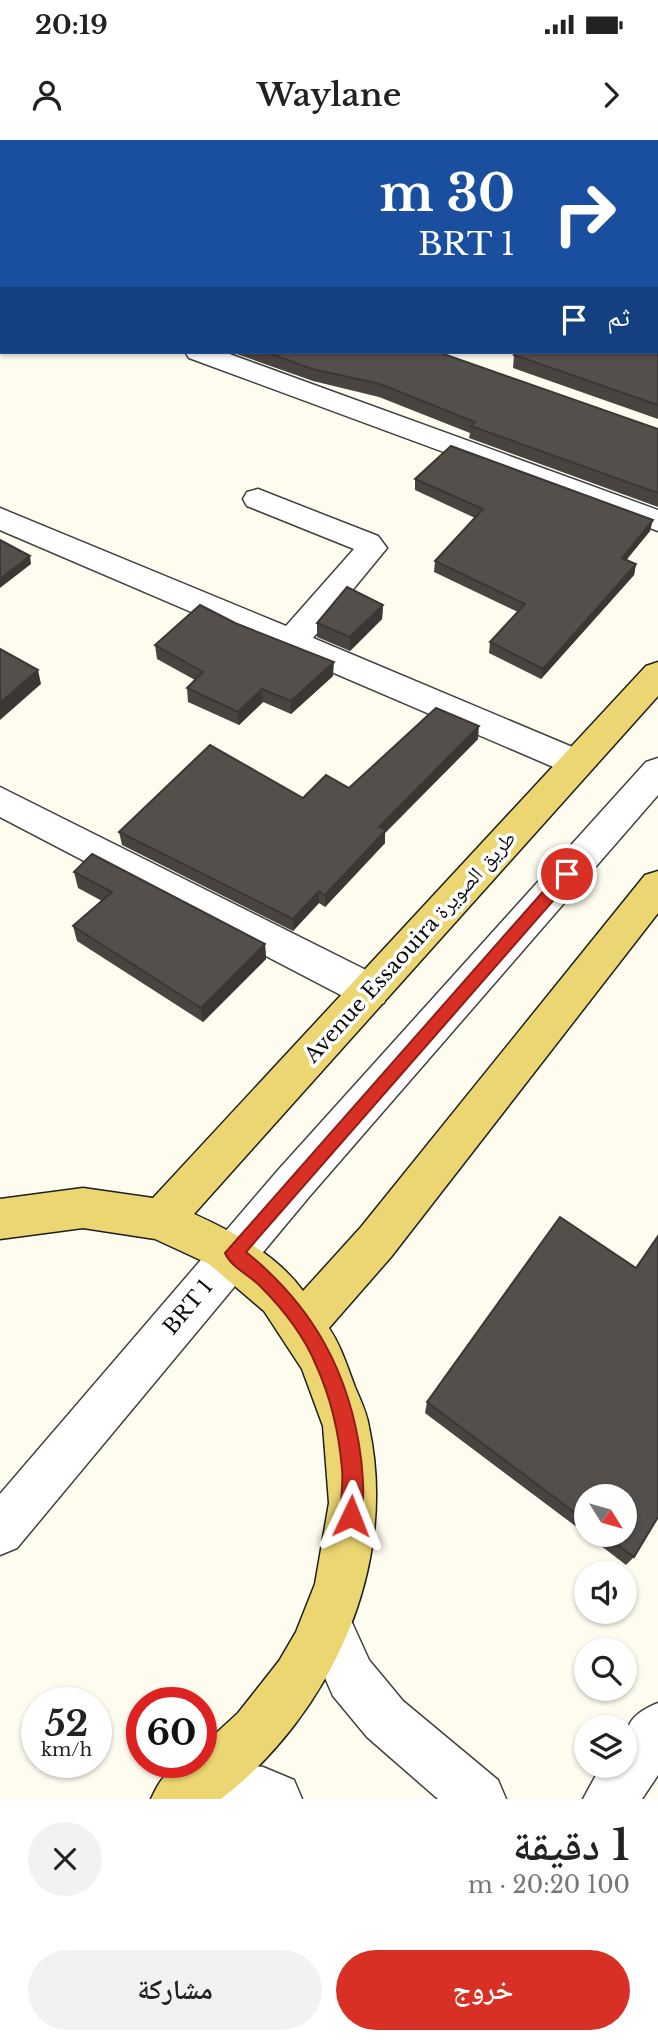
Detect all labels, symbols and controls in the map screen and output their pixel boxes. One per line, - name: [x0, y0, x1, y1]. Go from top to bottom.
- text: 20:19: [35, 9, 108, 41]
- text: Waylane: [257, 75, 401, 115]
- icon: person: [28, 76, 66, 114]
- icon: forward: [592, 76, 630, 114]
- text: 30 m: [380, 163, 515, 224]
- icon: right: [539, 168, 630, 259]
- text: BRT 1: [418, 224, 515, 264]
- icon: arrive: [555, 301, 593, 339]
- text: ثم: [607, 301, 630, 333]
- street label: Avenue Essaouira طريق الصويرة: [298, 826, 521, 1069]
- pin: [537, 844, 597, 904]
- icon: arrive: [548, 855, 586, 893]
- street label: BRT 1: [158, 1274, 218, 1340]
- position arrow: [314, 1479, 388, 1553]
- north arrow: [574, 1484, 637, 1547]
- map controls: [574, 1484, 637, 1778]
- button: sound: [574, 1561, 637, 1624]
- button: search: [574, 1638, 637, 1701]
- speed limit sign: 60: [126, 1687, 217, 1778]
- text: 52: [45, 1702, 88, 1745]
- button: layers: [574, 1715, 637, 1778]
- text: km/h: [41, 1739, 92, 1761]
- text: 1 دقيقة: [513, 1819, 630, 1871]
- button: close: [28, 1822, 102, 1896]
- text: 100 m · 20:20: [468, 1871, 630, 1899]
- button: مشاركة: [28, 1950, 322, 2030]
- button: خروج: [336, 1950, 630, 2030]

